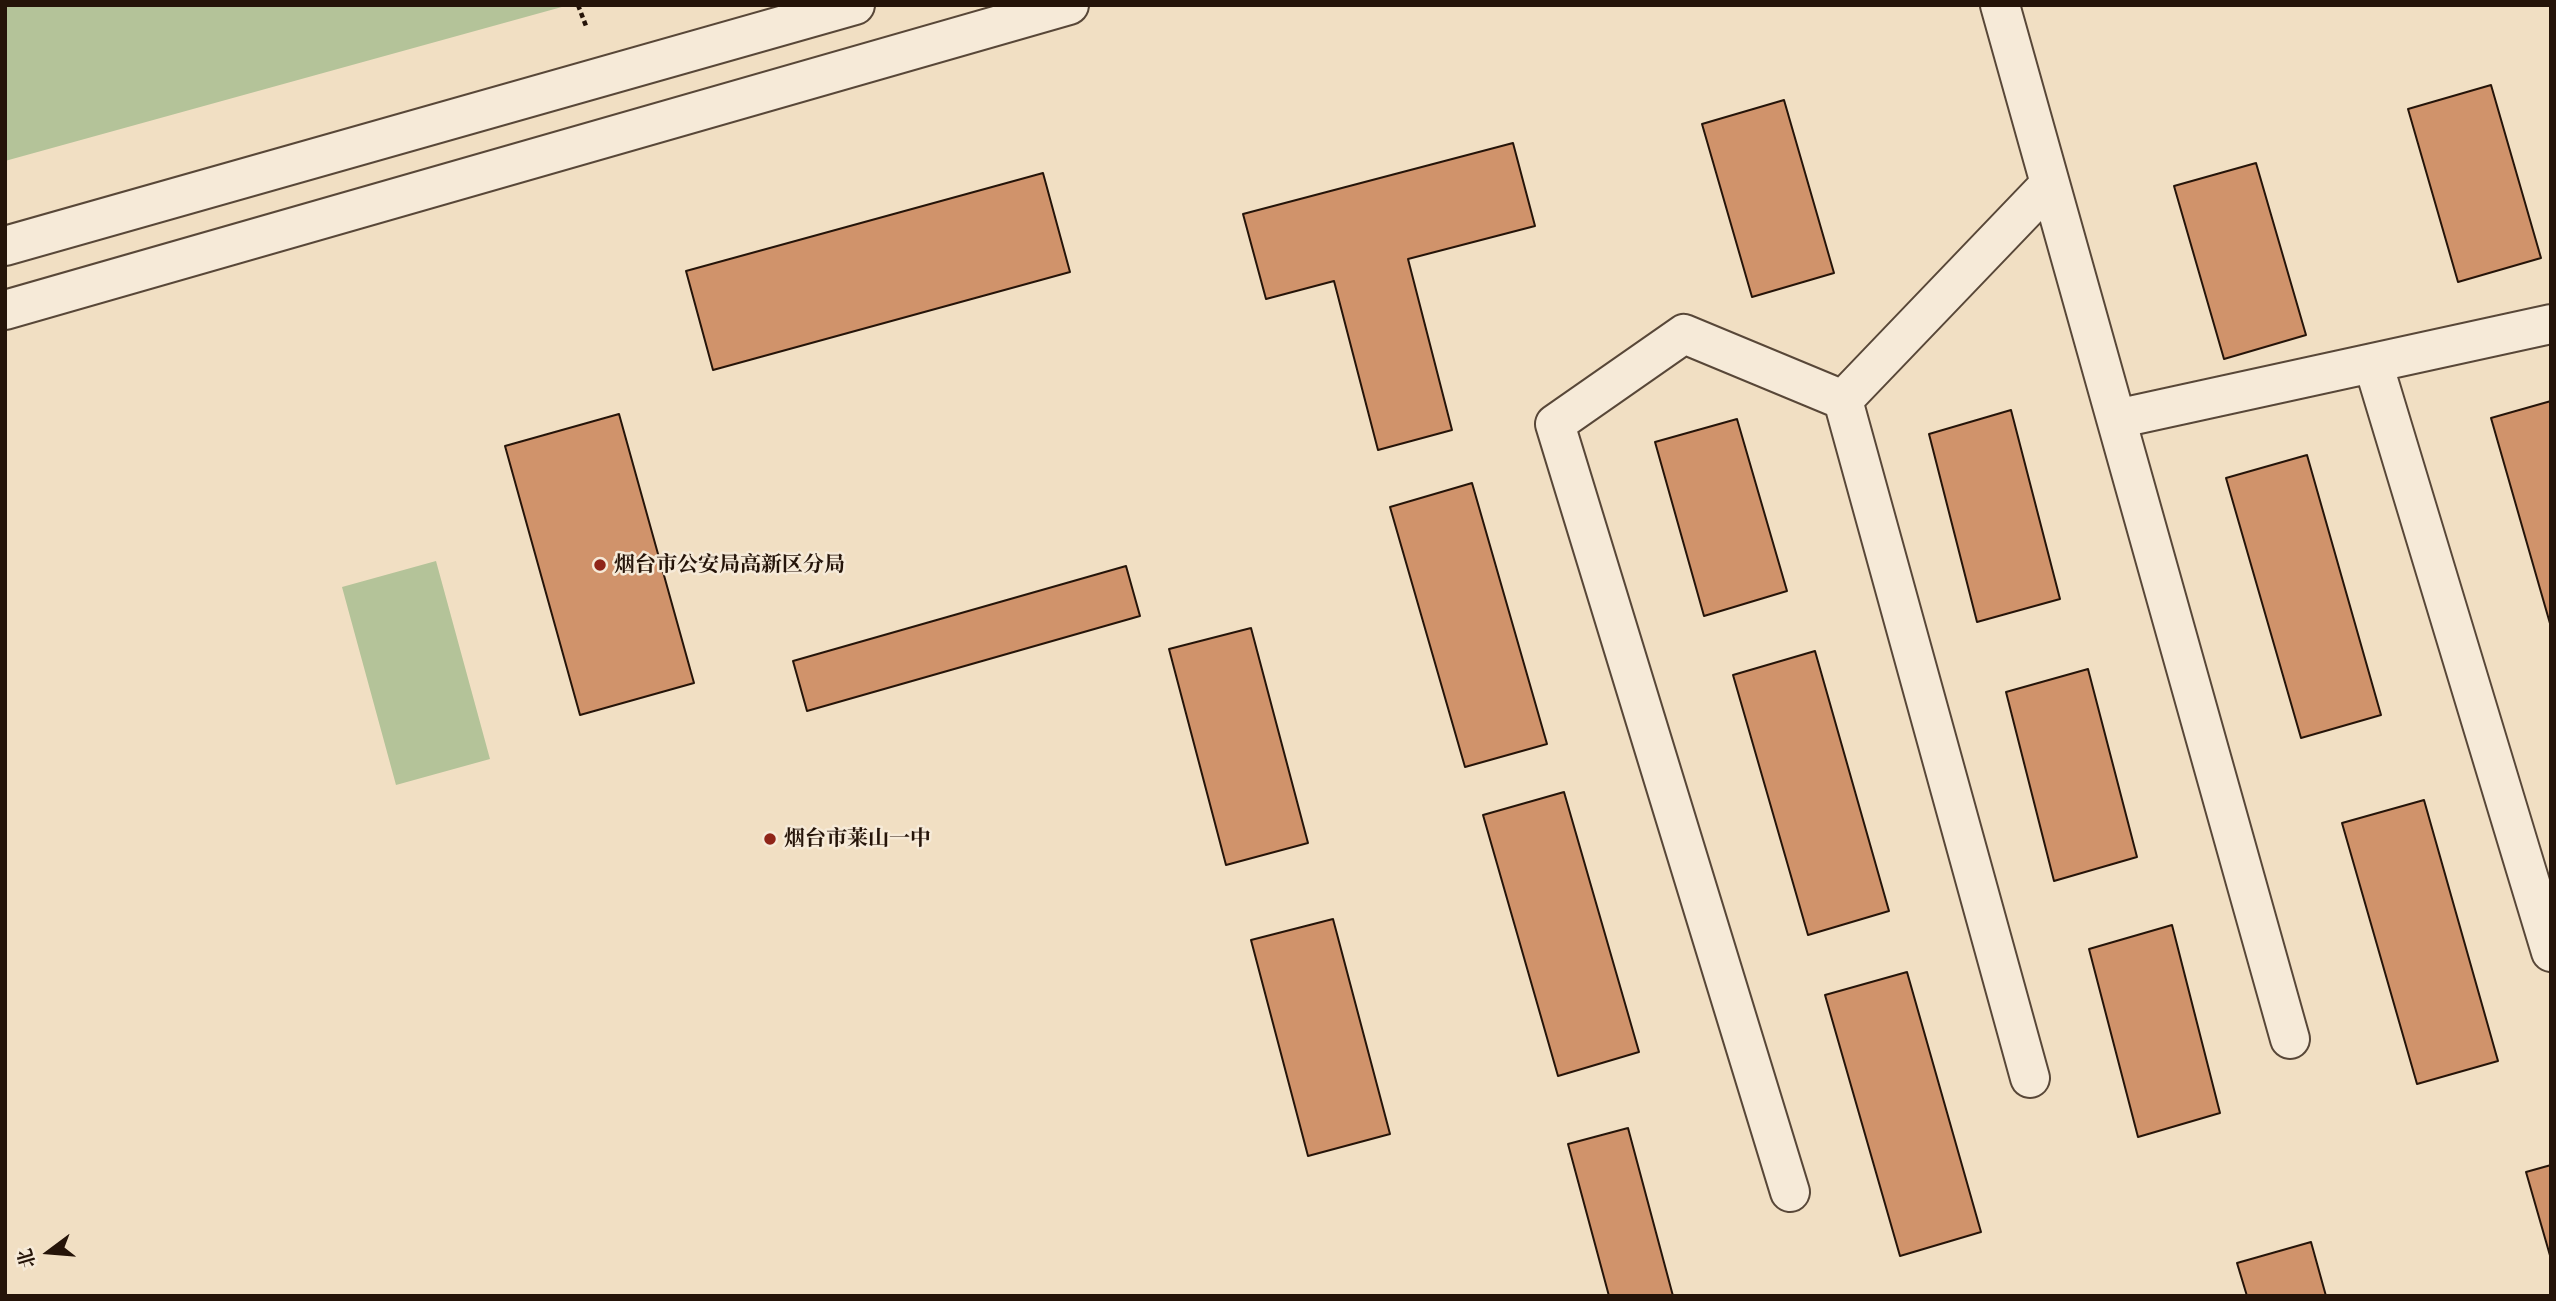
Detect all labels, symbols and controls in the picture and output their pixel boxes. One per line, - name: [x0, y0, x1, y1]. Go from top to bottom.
- place label: 烟台市公安局高新区分局: [614, 552, 845, 578]
- marker: 烟台市公安局高新区分局: [592, 557, 608, 573]
- place label: 烟台市莱山一中: [784, 826, 931, 852]
- marker: 烟台市莱山一中: [762, 831, 778, 847]
- north arrow: [14, 1217, 84, 1287]
- text: 北: [17, 1246, 40, 1270]

